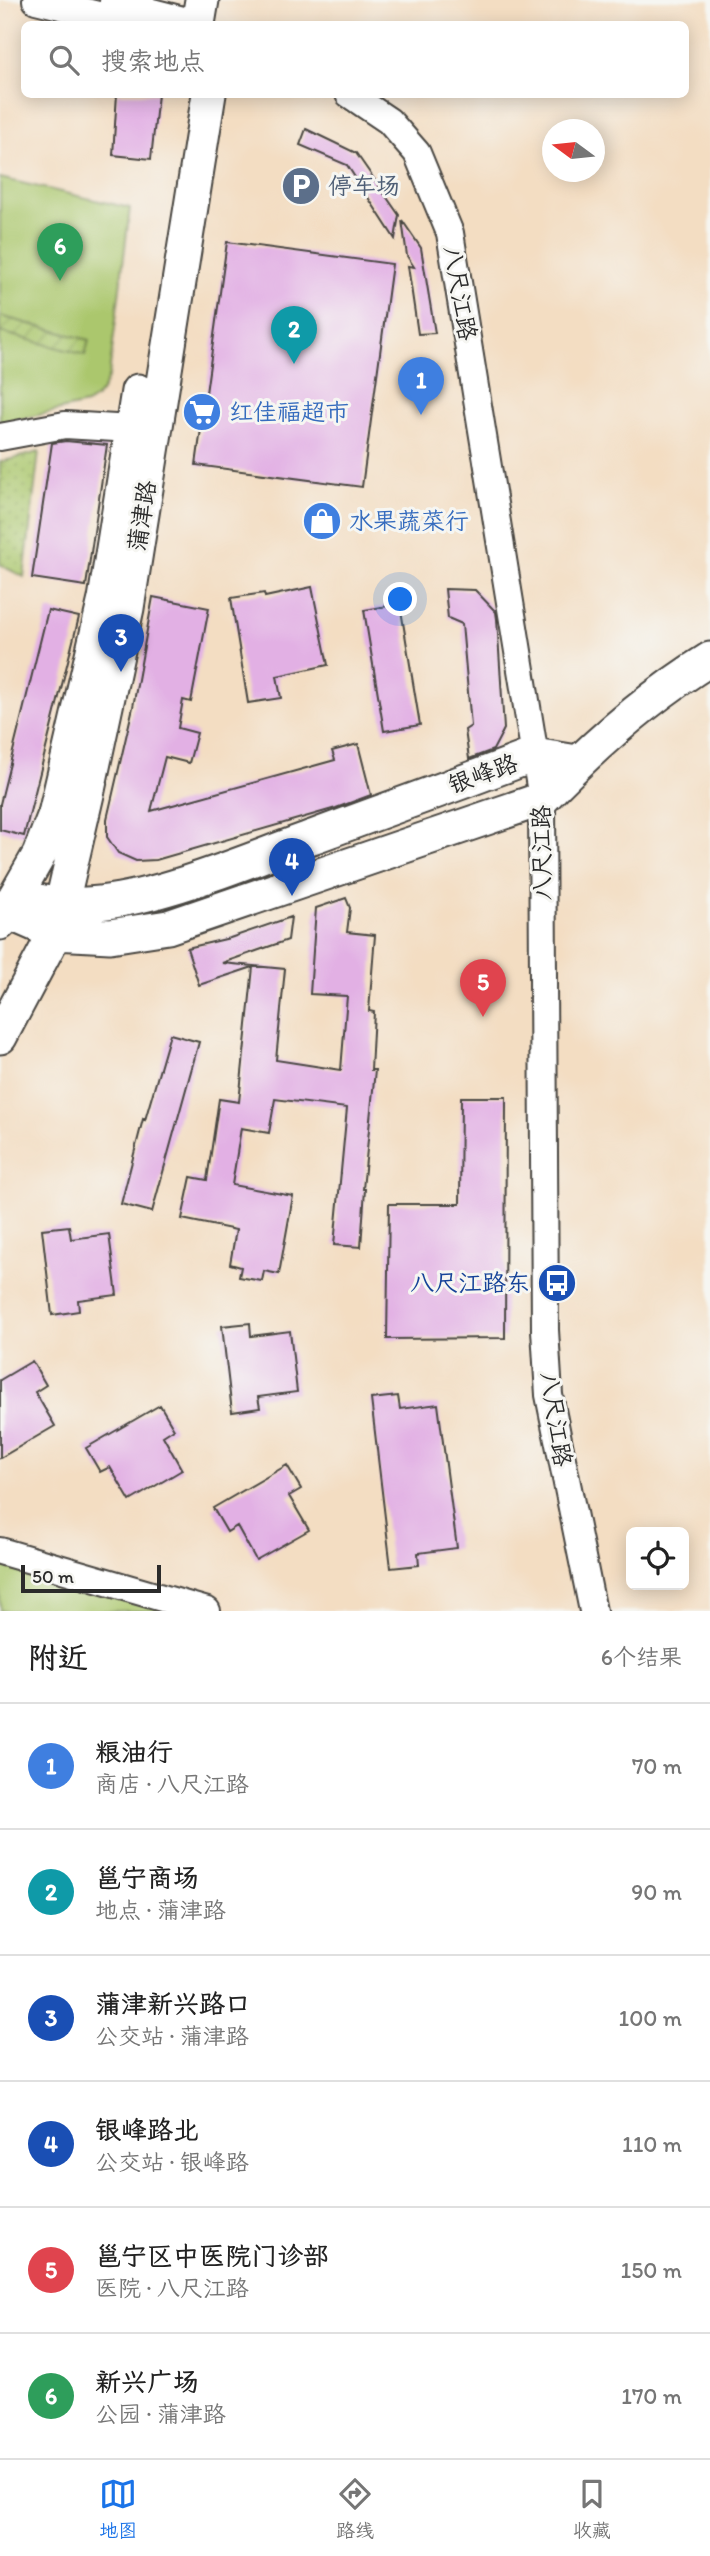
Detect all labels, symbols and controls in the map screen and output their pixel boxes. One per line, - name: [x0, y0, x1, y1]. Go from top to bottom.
- search box: [21, 21, 689, 98]
- icon: search: [45, 41, 83, 79]
- text: 搜索地点: [101, 45, 205, 77]
- north arrow: [542, 119, 605, 182]
- parking icon: 停车场: [280, 165, 322, 207]
- place label: 停车场: [328, 171, 400, 200]
- pin: 6: [37, 223, 83, 281]
- street label: 八尺江路: [438, 243, 483, 343]
- pin: 2: [271, 306, 317, 364]
- pin: 1: [398, 357, 444, 415]
- supermarket icon: 红佳福超市: [181, 391, 223, 433]
- place label: 红佳福超市: [229, 397, 349, 426]
- street label: 蒲津路: [122, 478, 161, 554]
- shop icon: 水果蔬菜行: [301, 500, 343, 542]
- place label: 水果蔬菜行: [349, 506, 469, 535]
- your location: [383, 582, 417, 616]
- pin: 3: [98, 614, 144, 672]
- street label: 银峰路: [444, 748, 522, 799]
- street label: 八尺江路: [526, 805, 557, 901]
- pin: 4: [269, 838, 315, 896]
- pin: 5: [460, 959, 506, 1017]
- bus stop icon: 八尺江路东: [536, 1262, 578, 1304]
- place label: 八尺江路东: [410, 1268, 530, 1297]
- street label: 八尺江路: [535, 1369, 578, 1469]
- map controls: [626, 1527, 689, 1590]
- button: locate: [626, 1527, 689, 1590]
- scale bar: [21, 1562, 161, 1594]
- text: 50 m: [32, 1565, 74, 1588]
- text: 附近: [28, 1639, 88, 1676]
- text: 6个结果: [601, 1643, 682, 1671]
- text: 粮油行: [95, 1736, 173, 1768]
- text: 1: [46, 1752, 56, 1780]
- text: 70 m: [632, 1752, 682, 1780]
- text: 商店 · 八尺江路: [95, 1770, 249, 1798]
- text: 邕宁商场: [95, 1862, 199, 1894]
- text: 2: [45, 1878, 57, 1906]
- text: 90 m: [631, 1878, 682, 1906]
- text: 地点 · 蒲津路: [95, 1896, 226, 1924]
- text: 蒲津新兴路口: [95, 1988, 251, 2020]
- text: 3: [45, 2004, 57, 2032]
- text: 100 m: [618, 2004, 682, 2032]
- text: 公交站 · 蒲津路: [95, 2022, 249, 2050]
- text: 银峰路北: [95, 2114, 199, 2146]
- text: 4: [44, 2130, 58, 2158]
- text: 110 m: [622, 2130, 682, 2158]
- text: 公交站 · 银峰路: [95, 2148, 249, 2176]
- text: 邕宁区中医院门诊部: [95, 2240, 329, 2272]
- text: 5: [45, 2256, 57, 2284]
- text: 150 m: [621, 2256, 682, 2284]
- text: 医院 · 八尺江路: [95, 2274, 249, 2302]
- text: 新兴广场: [95, 2366, 199, 2398]
- text: 6: [45, 2382, 57, 2410]
- text: 170 m: [621, 2382, 682, 2410]
- text: 公园 · 蒲津路: [95, 2400, 226, 2428]
- tab: 地图: [99, 2475, 137, 2542]
- tab: 路线: [336, 2475, 374, 2542]
- tab: 收藏: [573, 2475, 611, 2542]

